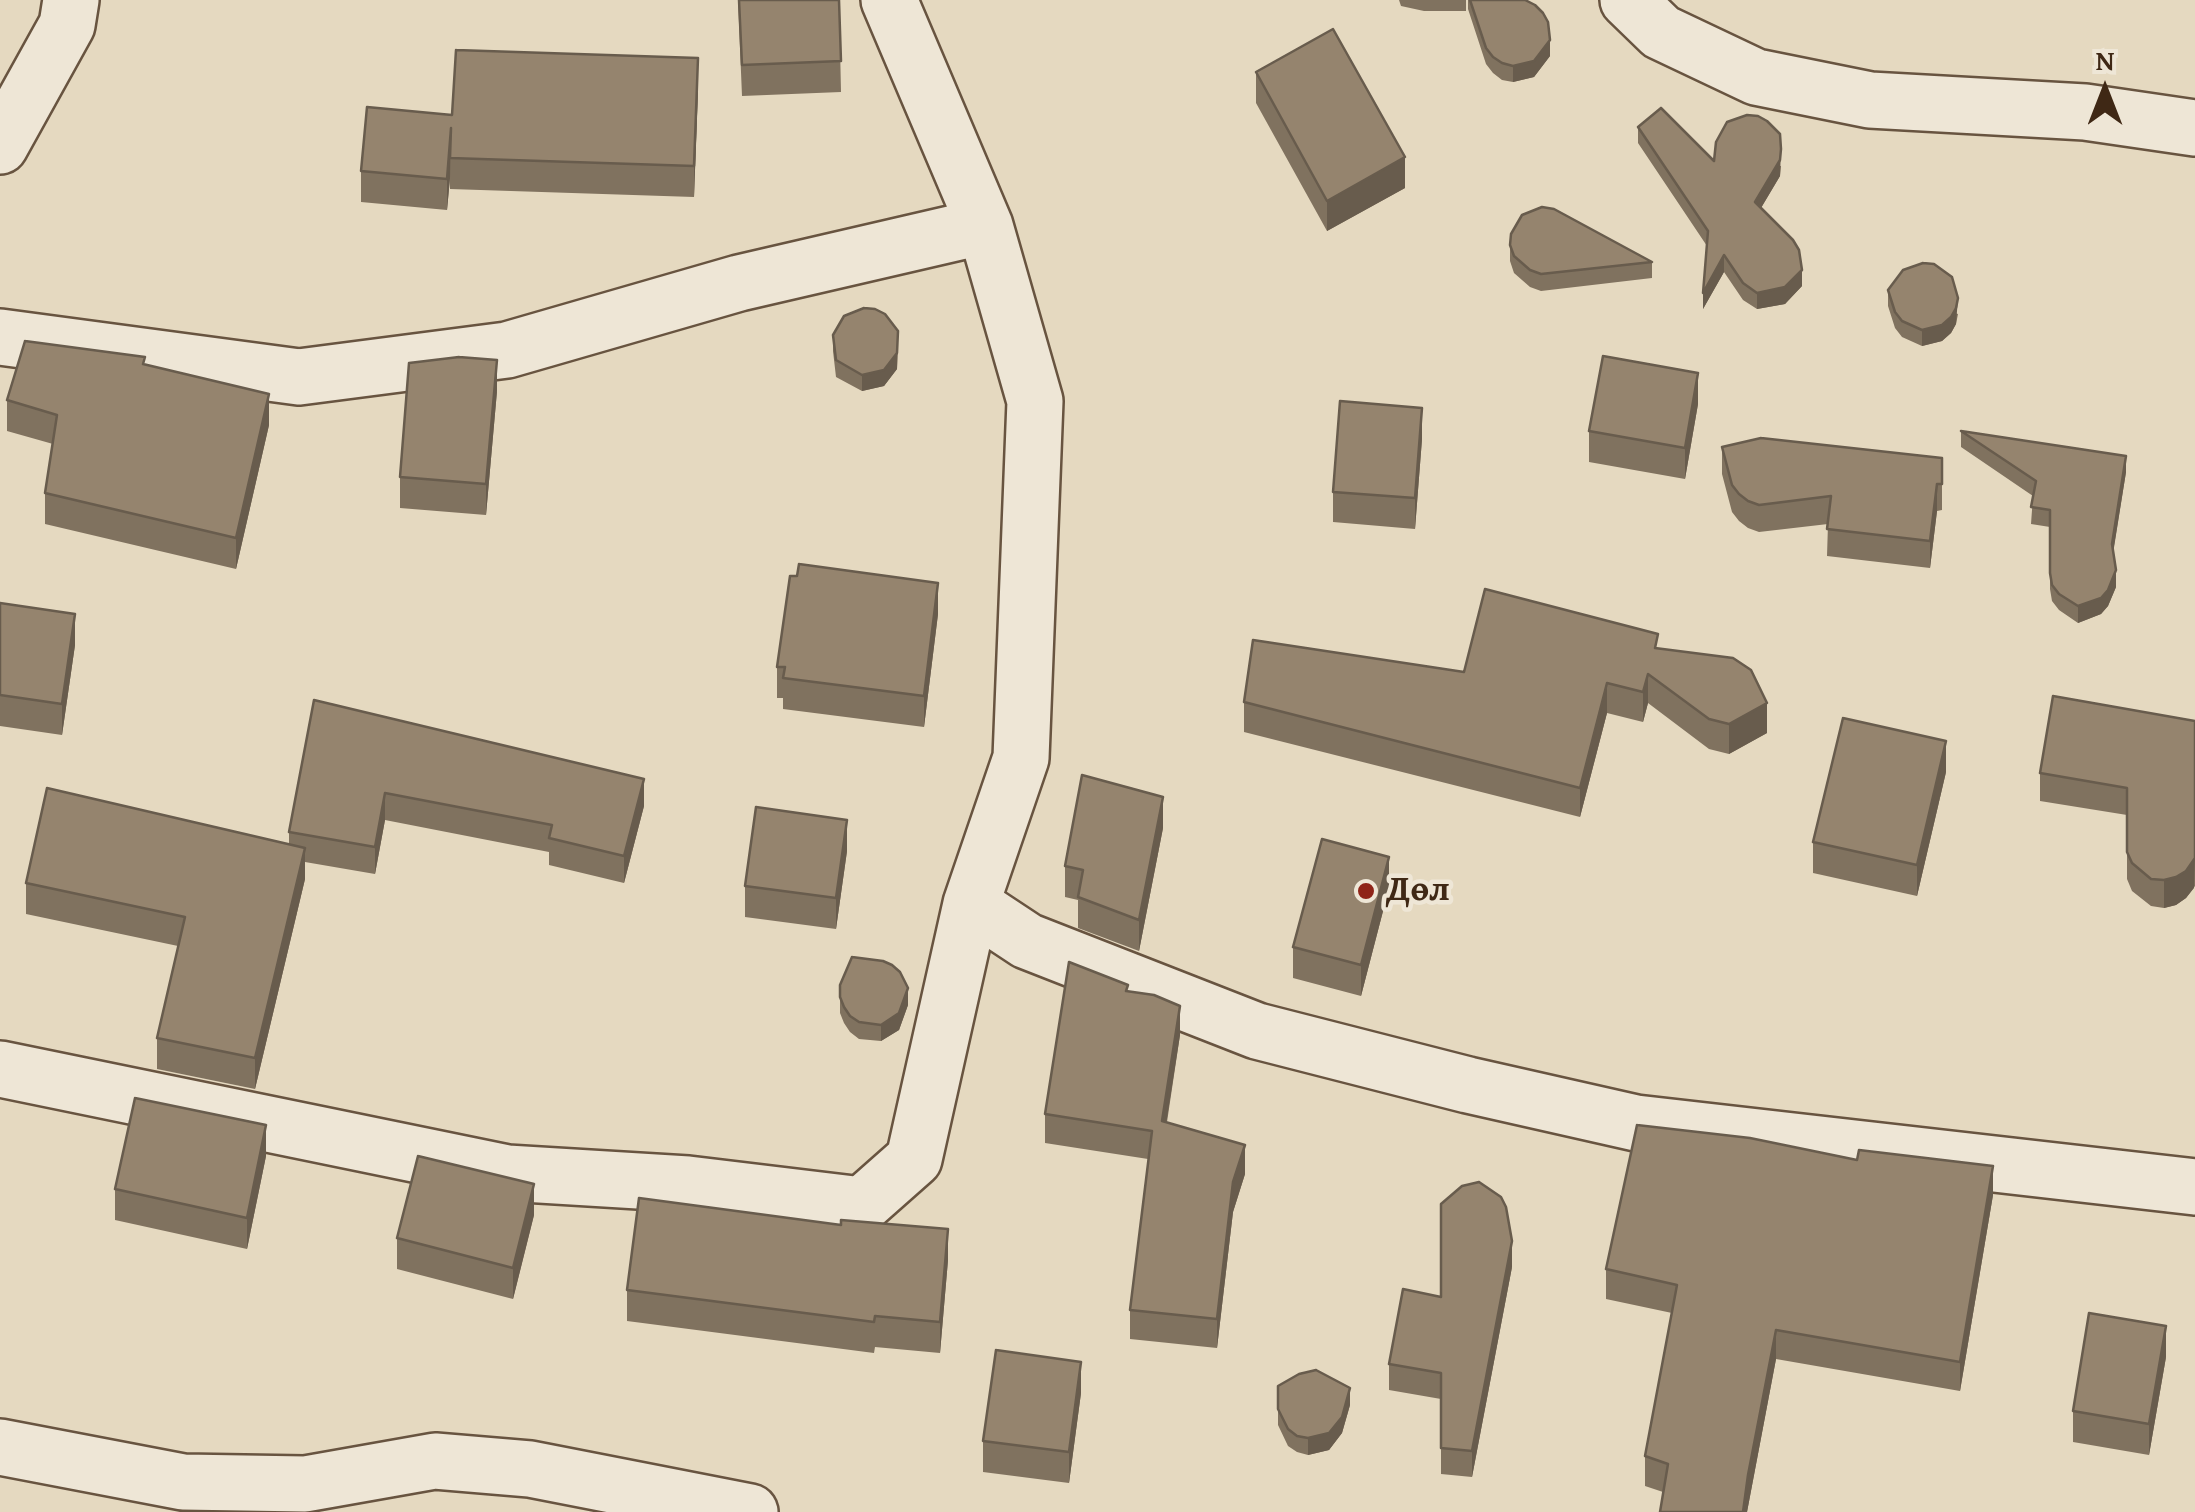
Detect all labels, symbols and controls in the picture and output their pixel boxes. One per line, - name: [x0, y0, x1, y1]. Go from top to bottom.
- text: N: [2096, 39, 2114, 80]
- north arrow: [2055, 40, 2155, 140]
- place label: Дөл: [1386, 870, 1450, 912]
- marker: Дөл: [1355, 880, 1377, 902]

